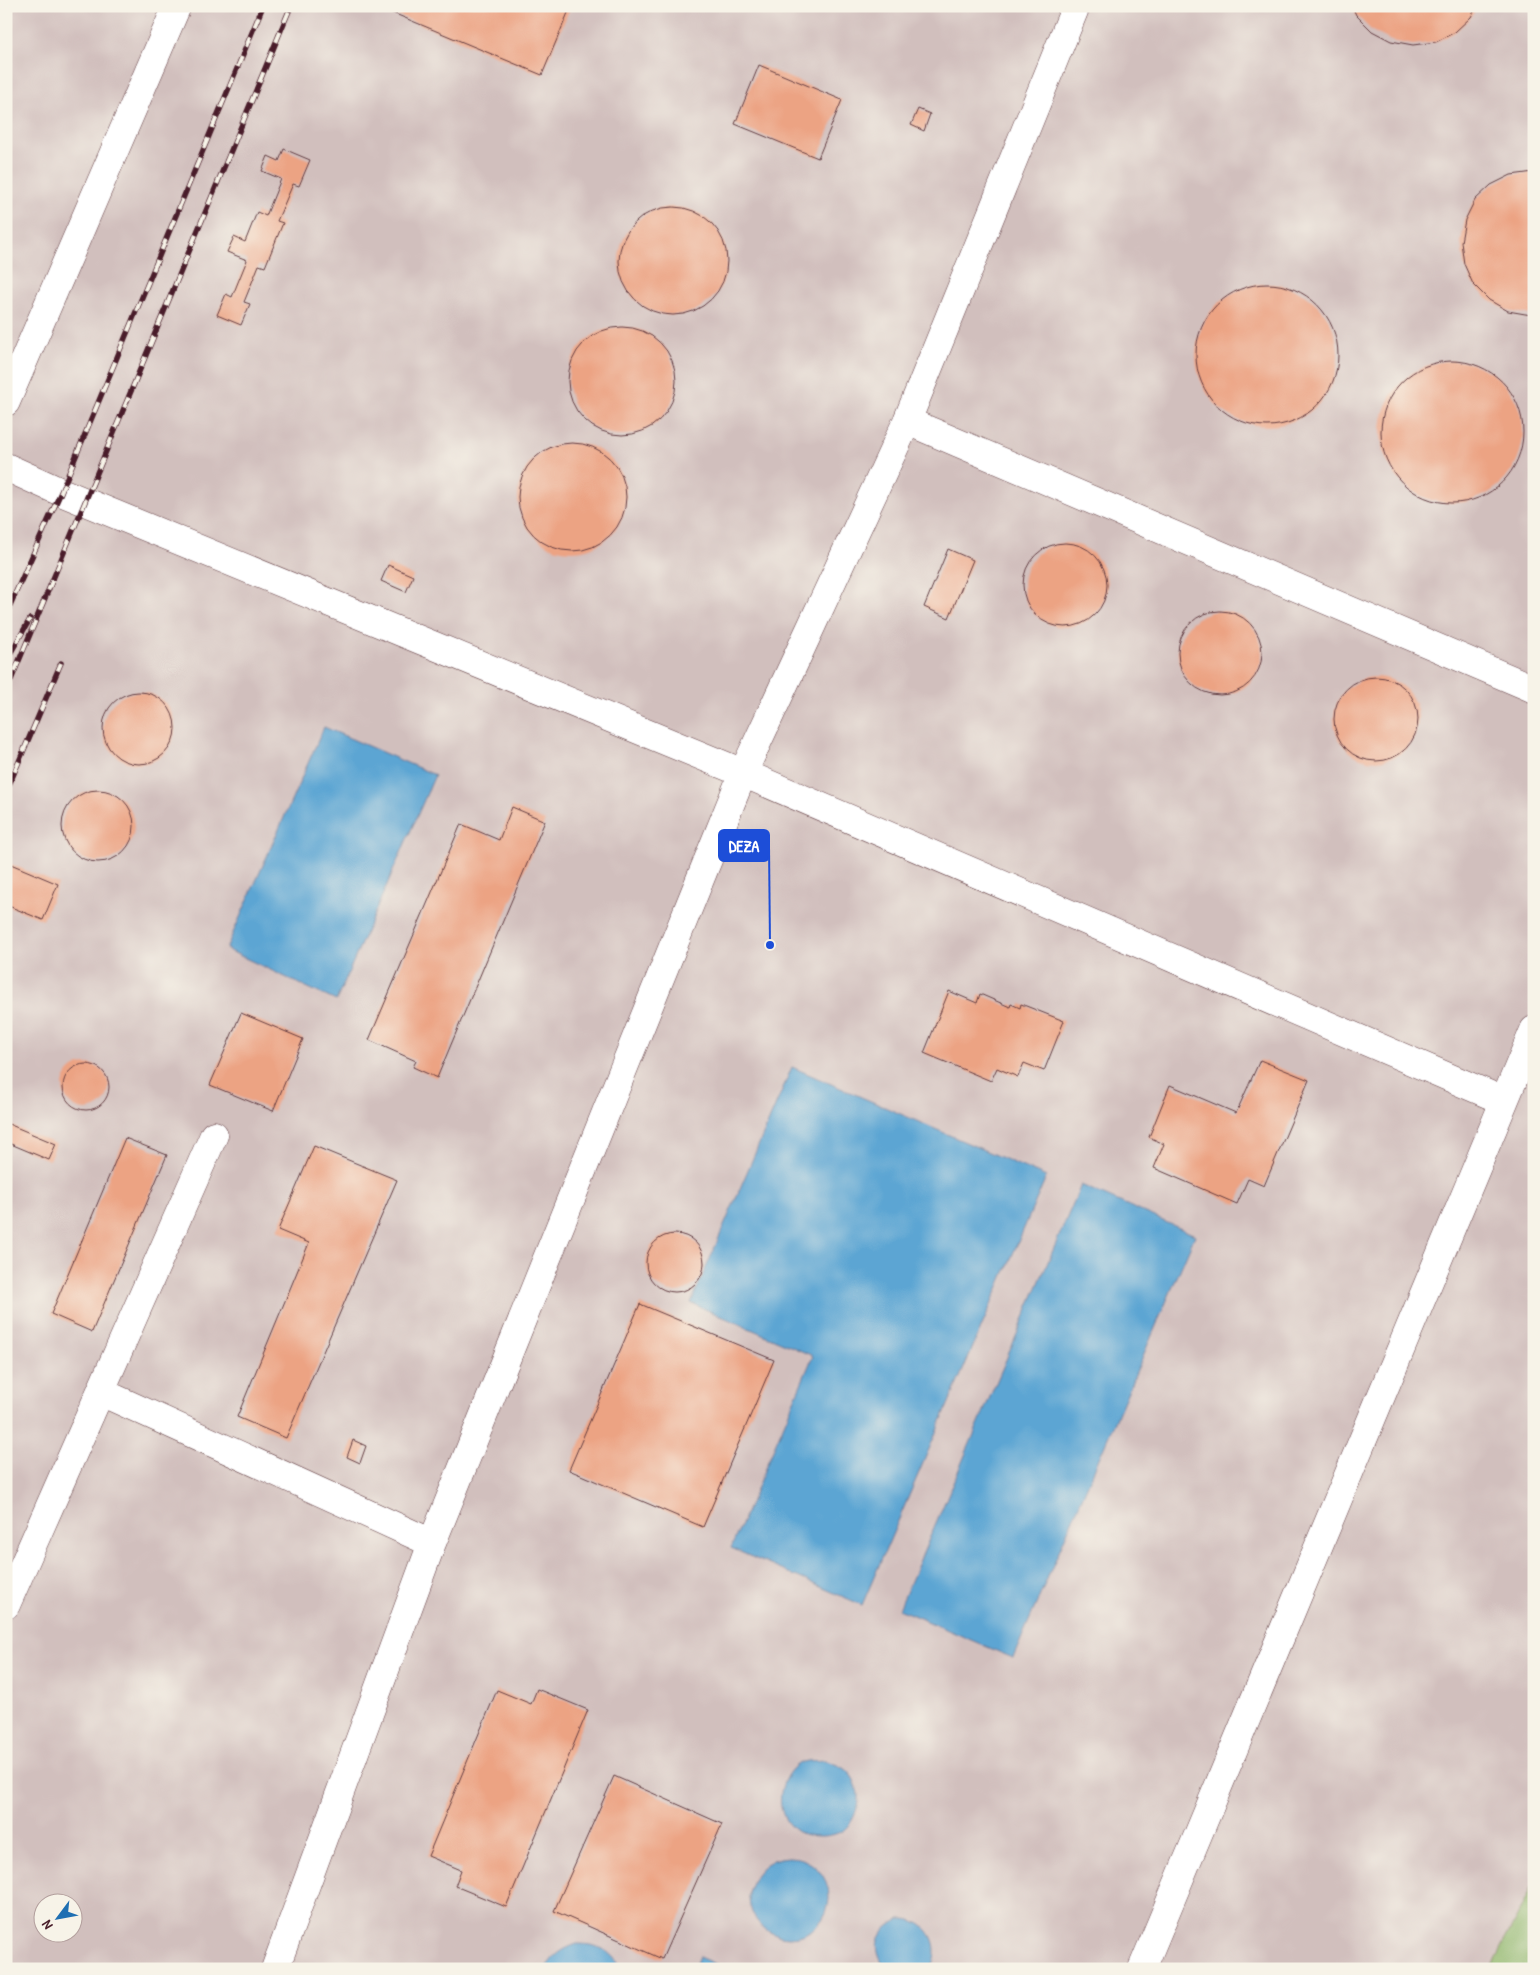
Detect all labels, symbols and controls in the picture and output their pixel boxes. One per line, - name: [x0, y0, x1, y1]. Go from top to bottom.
- callout: DEZA: [719, 830, 769, 861]
- text: DEZA: [729, 835, 759, 857]
- north arrow: [32, 1892, 82, 1942]
- text: N: [36, 1916, 57, 1933]

